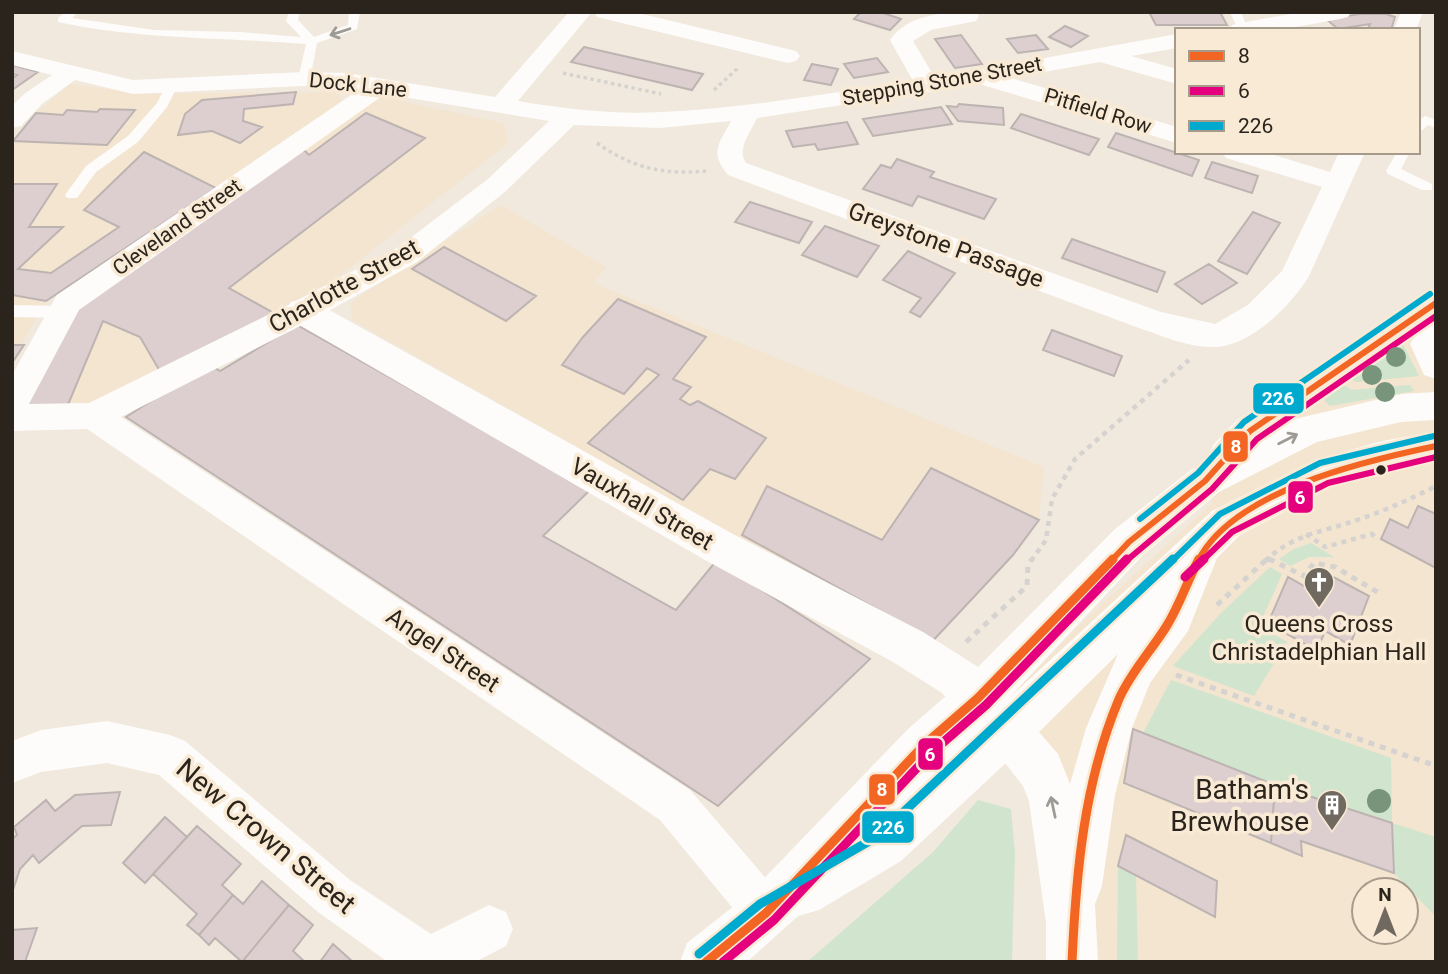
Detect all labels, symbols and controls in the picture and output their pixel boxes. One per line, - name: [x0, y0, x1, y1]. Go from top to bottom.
- one-way arrow: [329, 27, 351, 39]
- legend: [1175, 28, 1420, 154]
- text: 8: [1238, 44, 1250, 68]
- street label: Stepping Stone Street: [840, 52, 1044, 110]
- street label: Dock Lane: [308, 68, 408, 102]
- text: 6: [1238, 79, 1250, 103]
- street label: Pitfield Row: [1041, 83, 1155, 139]
- text: 226: [1238, 114, 1273, 138]
- street label: Cleveland Street: [108, 174, 246, 280]
- street label: Greystone Passage: [844, 197, 1048, 293]
- street label: Charlotte Street: [264, 233, 424, 339]
- line badge: 226: [1252, 382, 1305, 415]
- text: 226: [1262, 387, 1294, 410]
- line badge: 8: [1222, 430, 1249, 463]
- one-way arrow: [1277, 432, 1298, 446]
- text: 8: [1231, 435, 1242, 458]
- street label: Vauxhall Street: [566, 452, 718, 556]
- unlabelled marker: [1374, 463, 1388, 477]
- line badge: 6: [1287, 480, 1314, 514]
- text: 6: [1295, 486, 1306, 509]
- church icon: Queens Cross Christadelphian Hall: [1302, 565, 1336, 609]
- street label: Angel Street: [381, 602, 505, 698]
- place label: Queens Cross Christadelphian Hall: [1212, 610, 1426, 666]
- line badge: 6: [917, 737, 944, 771]
- text: 6: [925, 743, 936, 766]
- street label: New Crown Street: [170, 752, 362, 920]
- line badge: 8: [868, 773, 896, 806]
- place label: Batham's Brewhouse: [1170, 773, 1309, 838]
- text: 8: [877, 778, 888, 801]
- building icon: Batham's Brewhouse: [1315, 788, 1349, 832]
- one-way arrow: [1046, 796, 1060, 819]
- line badge: 226: [861, 810, 915, 844]
- text: 226: [872, 816, 904, 839]
- north arrow: [1350, 876, 1420, 946]
- text: N: [1378, 883, 1392, 906]

